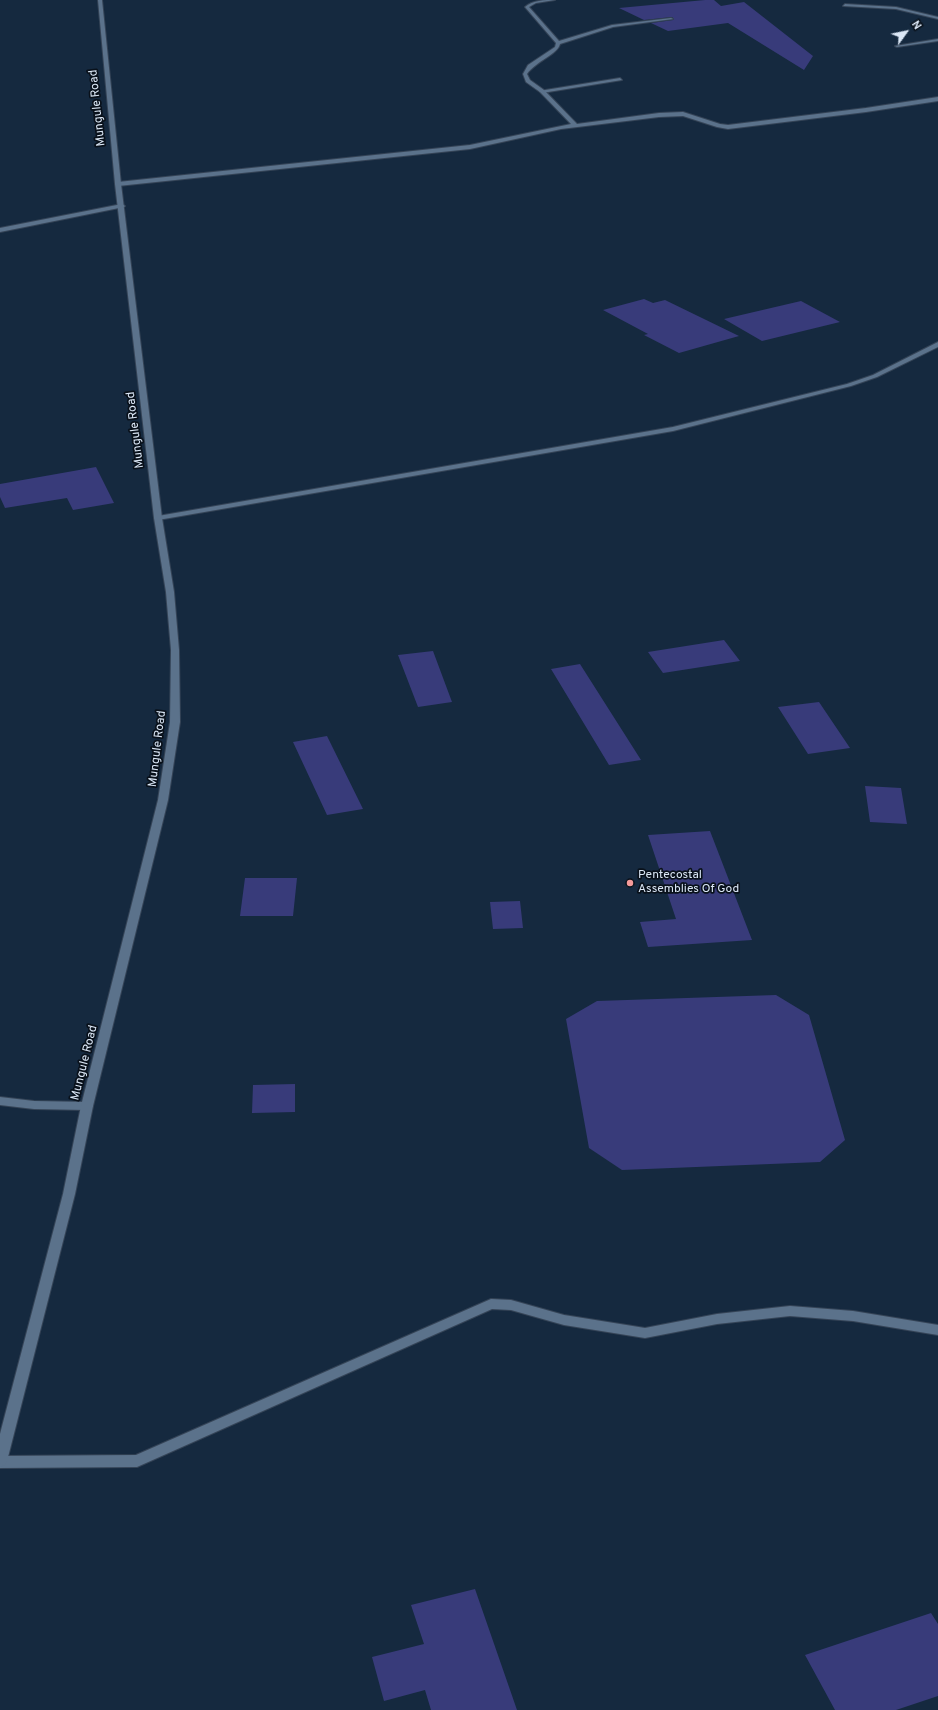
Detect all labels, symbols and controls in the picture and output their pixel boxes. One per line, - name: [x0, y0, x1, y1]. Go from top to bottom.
- north arrow: [886, 12, 926, 52]
- text: N: [908, 18, 924, 33]
- street label: Mungule Road: [87, 69, 109, 147]
- street label: Mungule Road: [124, 391, 148, 469]
- street label: Mungule Road: [146, 710, 170, 788]
- place label: Pentecostal Assemblies Of God: [638, 869, 739, 897]
- marker: Pentecostal Assemblies Of God: [625, 878, 635, 888]
- street label: Mungule Road: [69, 1024, 101, 1102]

